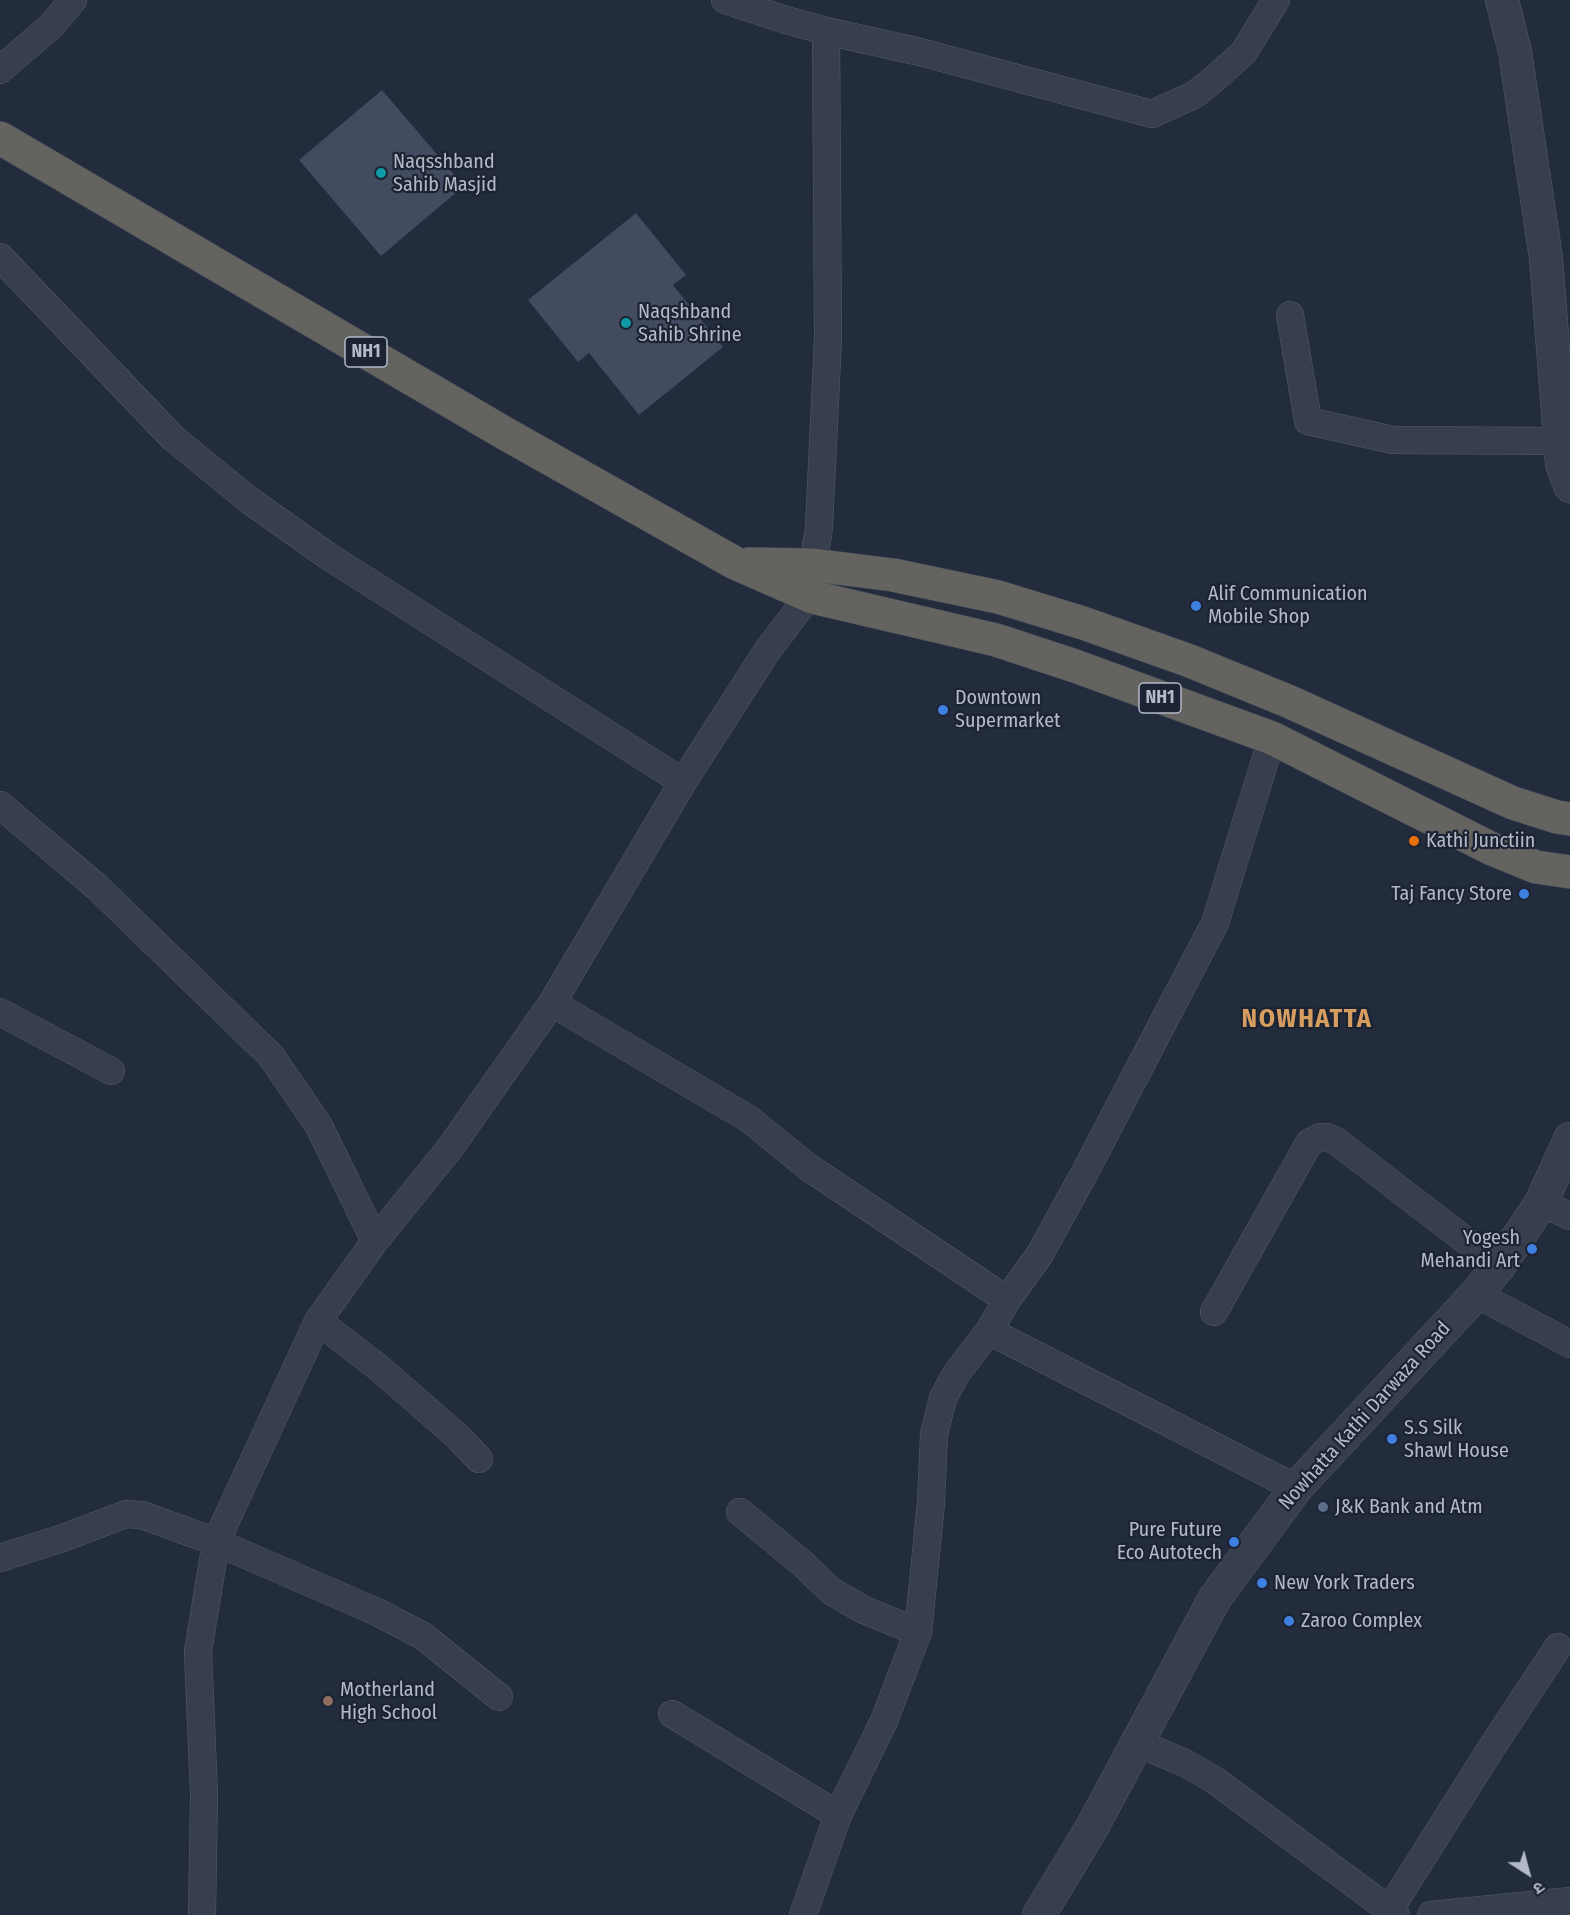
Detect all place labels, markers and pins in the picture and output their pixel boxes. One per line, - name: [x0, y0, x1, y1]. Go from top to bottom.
- place label: Naqsshband Sahib Masjid: [393, 150, 497, 197]
- marker: Naqsshband Sahib Masjid: [374, 166, 388, 180]
- place label: Naqshband Sahib Shrine: [638, 300, 742, 347]
- marker: Naqshband Sahib Shrine: [619, 316, 633, 330]
- place label: Alif Communication Mobile Shop: [1208, 582, 1368, 629]
- marker: Alif Communication Mobile Shop: [1189, 599, 1203, 613]
- place label: Downtown Supermarket: [955, 686, 1061, 733]
- marker: Downtown Supermarket: [936, 703, 950, 717]
- place label: Kathi Junctiin: [1426, 829, 1535, 853]
- marker: Kathi Junctiin: [1407, 834, 1421, 848]
- place label: Taj Fancy Store: [1391, 882, 1512, 906]
- marker: Taj Fancy Store: [1517, 887, 1531, 901]
- place label: Yogesh Mehandi Art: [1421, 1226, 1520, 1273]
- marker: Yogesh Mehandi Art: [1525, 1242, 1539, 1256]
- place label: S.S Silk Shawl House: [1404, 1416, 1509, 1463]
- marker: S.S Silk Shawl House: [1385, 1432, 1399, 1446]
- place label: J&K Bank and Atm: [1335, 1495, 1483, 1519]
- marker: J&K Bank and Atm: [1316, 1500, 1330, 1514]
- place label: Pure Future Eco Autotech: [1117, 1518, 1222, 1565]
- marker: Pure Future Eco Autotech: [1227, 1535, 1241, 1549]
- place label: New York Traders: [1274, 1571, 1415, 1595]
- marker: New York Traders: [1255, 1576, 1269, 1590]
- place label: Zaroo Complex: [1301, 1609, 1422, 1633]
- marker: Zaroo Complex: [1282, 1614, 1296, 1628]
- place label: Motherland High School: [340, 1678, 437, 1725]
- marker: Motherland High School: [321, 1694, 335, 1708]

